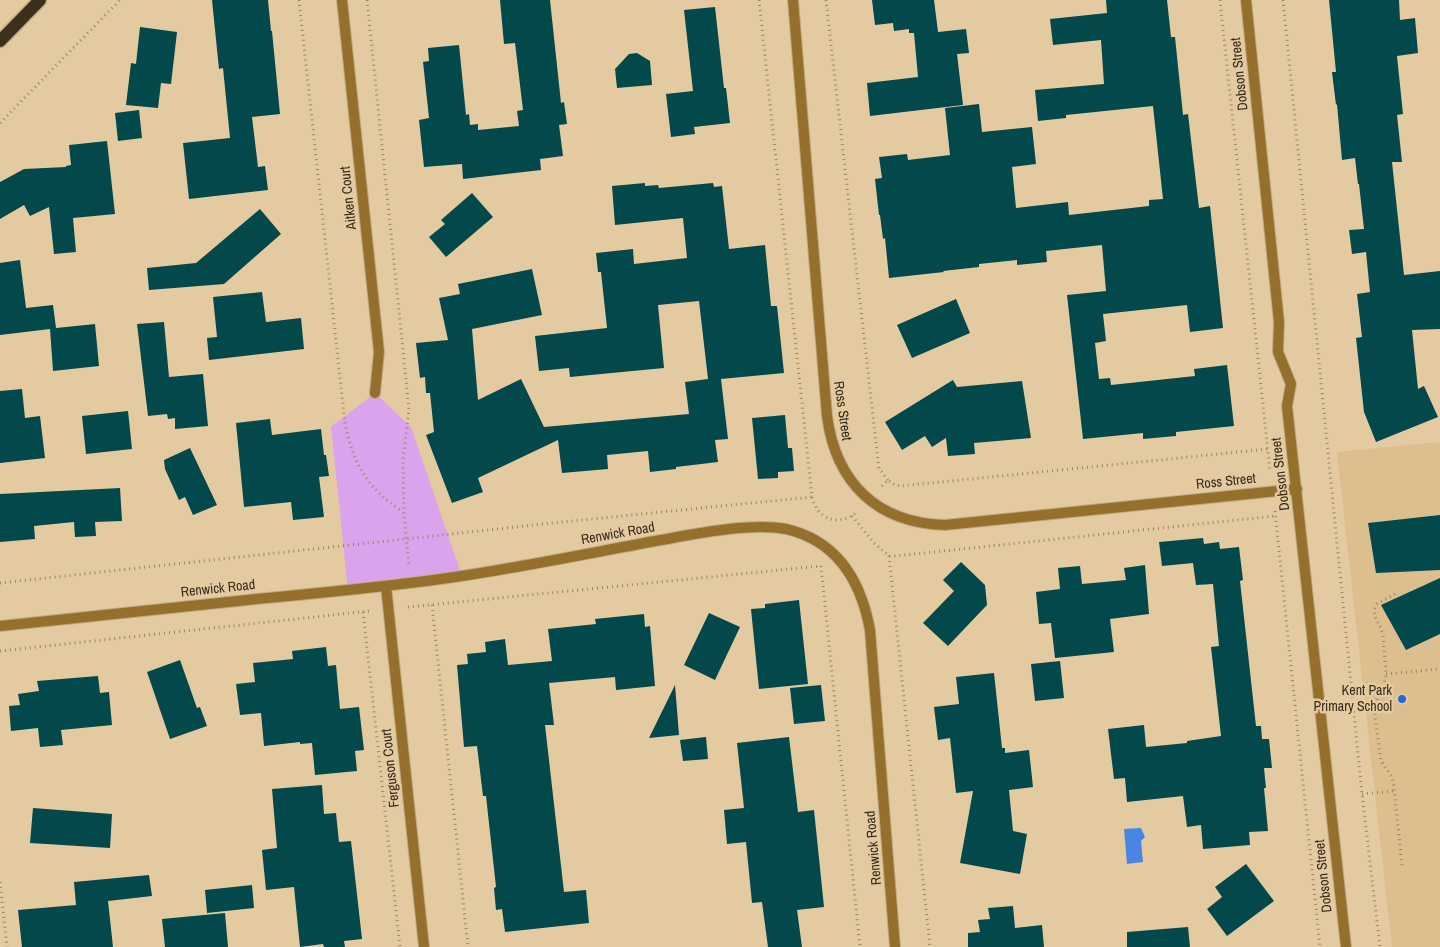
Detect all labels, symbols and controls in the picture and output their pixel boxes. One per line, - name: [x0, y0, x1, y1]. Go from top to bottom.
- street label: Dobson Street: [1228, 37, 1252, 111]
- street label: Aitken Court: [337, 165, 361, 231]
- street label: Ross Street: [830, 380, 854, 442]
- street label: Dobson Street: [1268, 437, 1294, 511]
- street label: Ross Street: [1195, 471, 1257, 493]
- street label: Renwick Road: [580, 519, 656, 549]
- street label: Renwick Road: [180, 577, 256, 601]
- place label: Kent Park Primary School: [1314, 683, 1392, 716]
- marker: Kent Park Primary School: [1396, 693, 1408, 705]
- street label: Ferguson Court: [379, 728, 403, 808]
- street label: Renwick Road: [862, 810, 886, 886]
- street label: Dobson Street: [1312, 839, 1336, 913]

